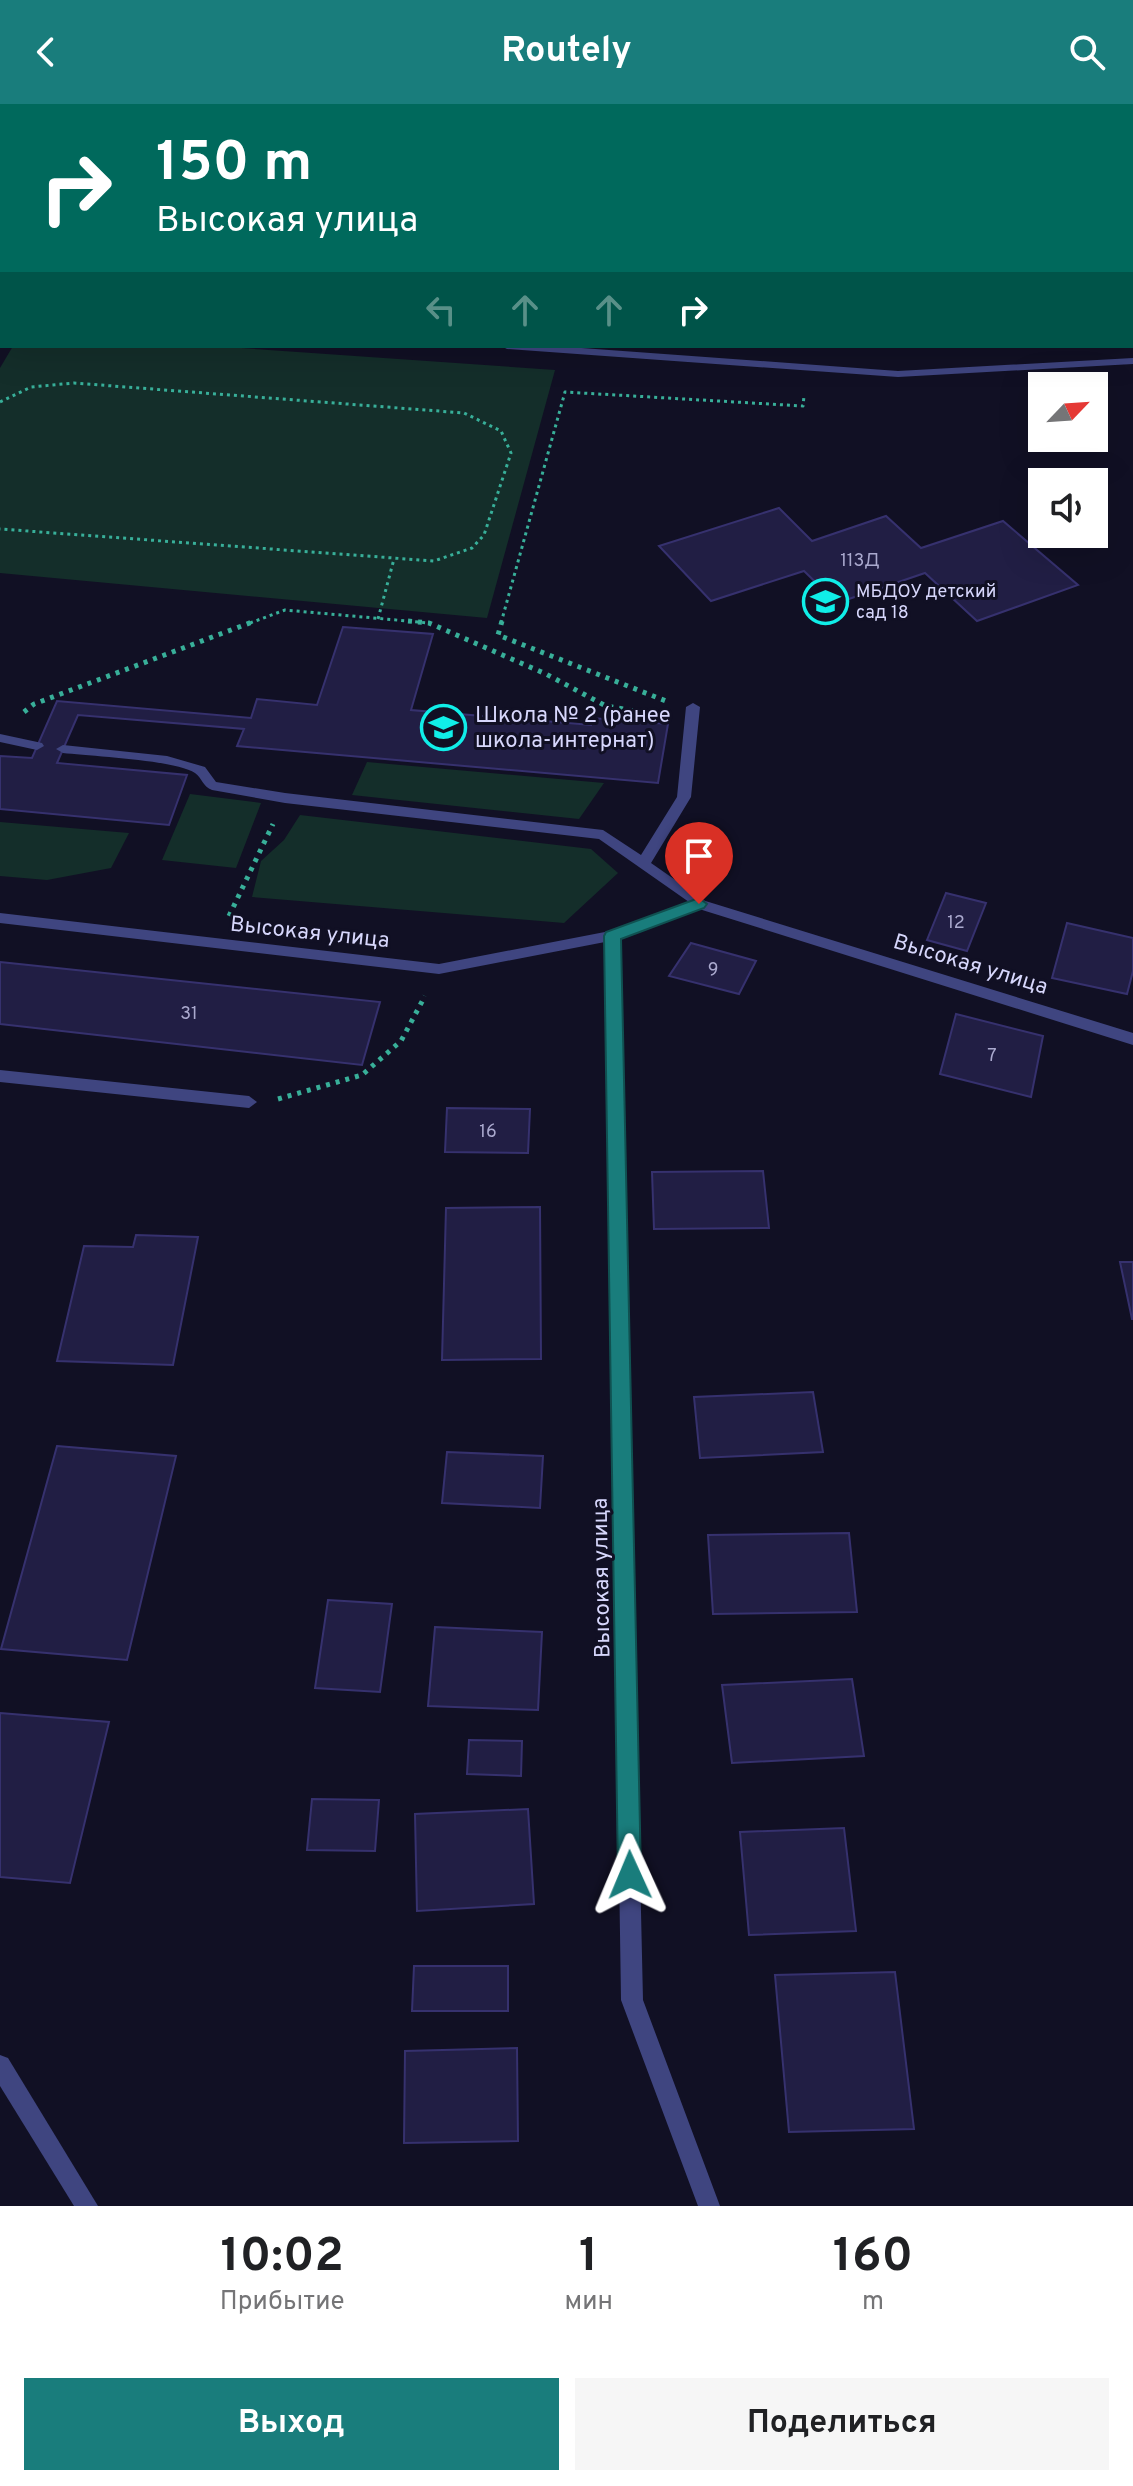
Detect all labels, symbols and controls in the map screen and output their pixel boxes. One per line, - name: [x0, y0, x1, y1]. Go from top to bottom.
- text: Routely: [501, 29, 632, 75]
- icon: back: [24, 30, 68, 74]
- icon: search: [1065, 30, 1109, 74]
- text: 150 m: [156, 130, 312, 200]
- icon: right: [24, 136, 128, 240]
- text: Высокая улица: [156, 199, 418, 245]
- icon: left: [419, 288, 463, 332]
- icon: ahead: [503, 288, 547, 332]
- icon: ahead: [587, 288, 631, 332]
- icon: right: [671, 288, 715, 332]
- north arrow: [1028, 372, 1108, 452]
- map controls: [1028, 372, 1108, 548]
- button: sound: [1028, 468, 1108, 548]
- house number: 113Д: [840, 550, 880, 573]
- school or university icon: МБДОУ детский сад 18: [801, 577, 849, 625]
- place label: МБДОУ детский сад 18: [856, 581, 996, 625]
- school or university icon: Школа № 2 (ранее школа-интернат): [420, 703, 468, 751]
- place label: Школа № 2 (ранее школа-интернат): [475, 703, 671, 755]
- pin: [665, 822, 733, 904]
- icon: arrive: [677, 834, 721, 878]
- street label: Высокая улица: [229, 912, 391, 955]
- house number: 12: [947, 912, 965, 935]
- street label: Высокая улица: [890, 929, 1051, 1002]
- house number: 9: [708, 959, 718, 982]
- house number: 31: [180, 1003, 198, 1026]
- house number: 7: [987, 1045, 997, 1068]
- house number: 16: [479, 1121, 497, 1144]
- street label: Высокая улица: [588, 1498, 617, 1658]
- position arrow: [588, 1833, 672, 1917]
- text: 10:02: [221, 2228, 344, 2288]
- text: 1: [579, 2228, 598, 2288]
- text: 160: [833, 2228, 913, 2288]
- text: Прибытие: [220, 2286, 345, 2319]
- text: мин: [564, 2286, 613, 2319]
- text: m: [862, 2286, 884, 2319]
- button: Выход: [24, 2378, 559, 2470]
- button: Поделиться: [575, 2378, 1109, 2470]

